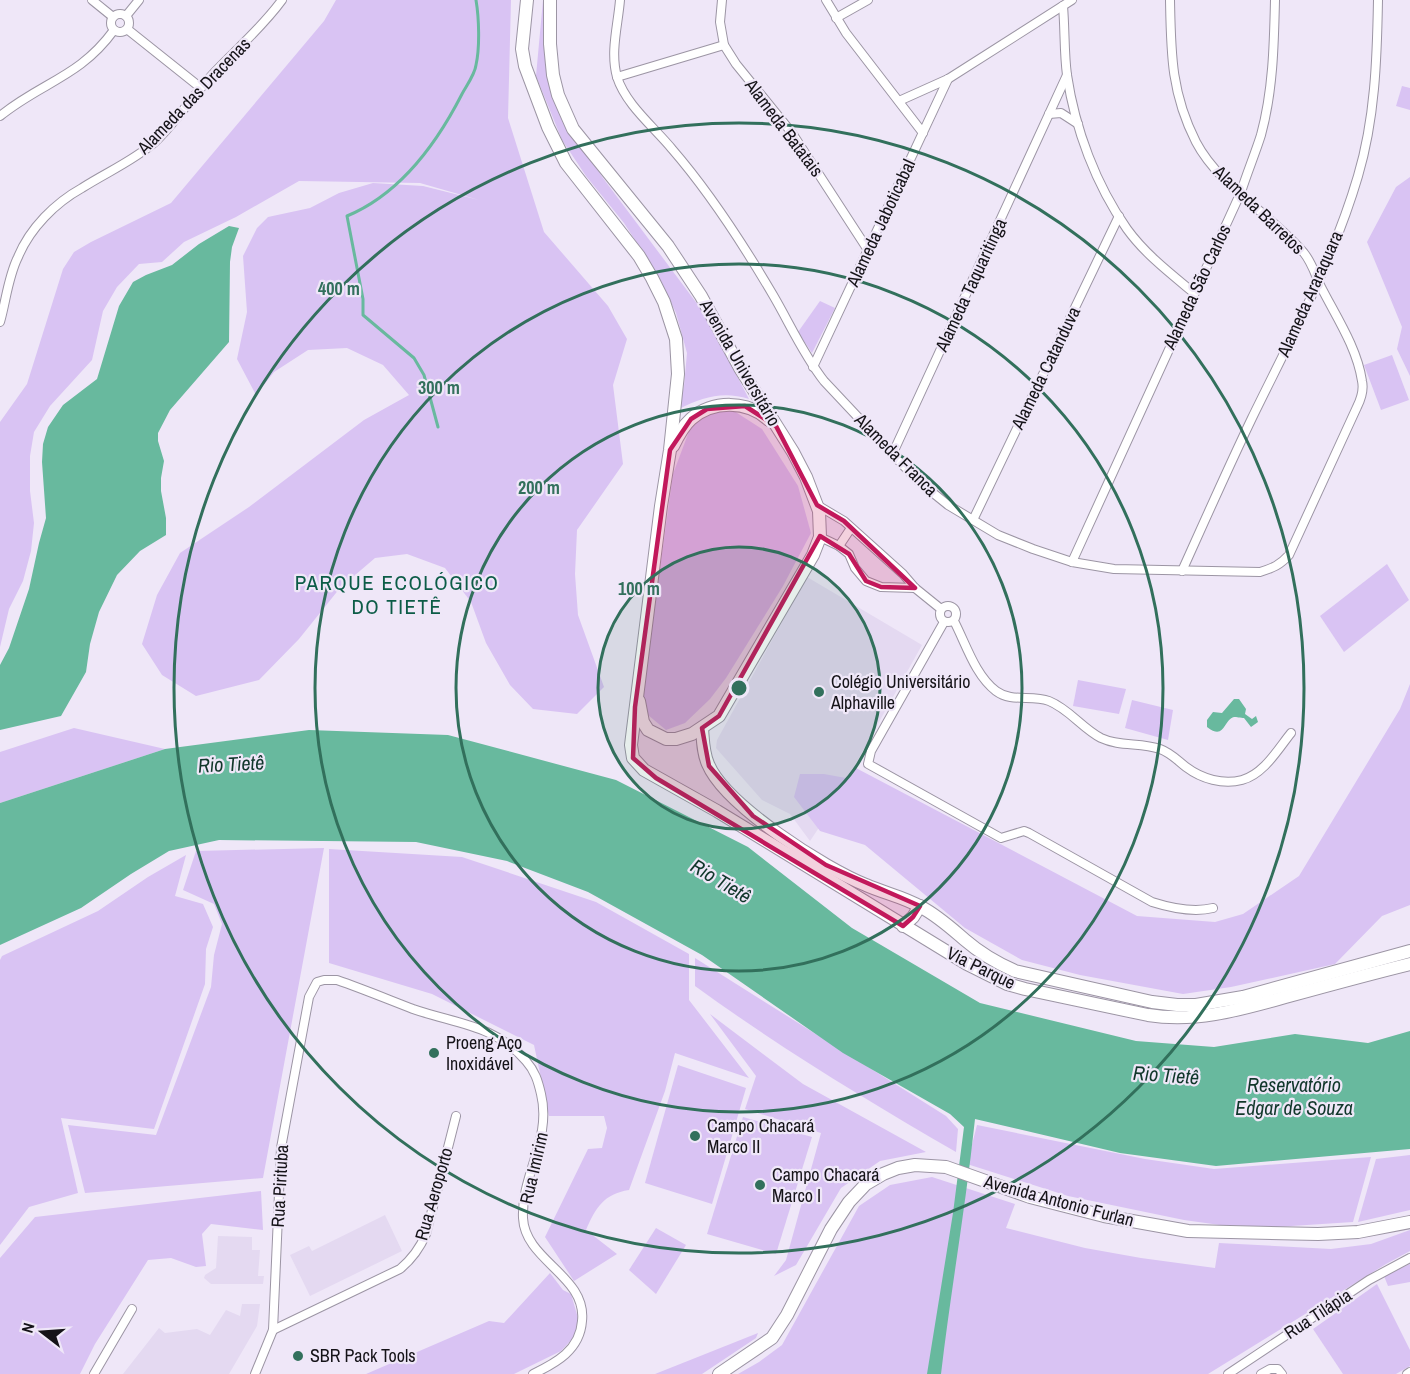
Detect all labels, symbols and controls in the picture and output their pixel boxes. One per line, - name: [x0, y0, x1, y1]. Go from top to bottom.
- street label: Alameda das Dracenas: [131, 32, 256, 160]
- street label: Alameda Batatais: [739, 73, 829, 182]
- street label: Alameda Jaboticabal: [840, 155, 921, 291]
- street label: Alameda Barretos: [1207, 159, 1311, 260]
- street label: Alameda Taquaritinga: [928, 214, 1012, 356]
- street label: Alameda São Carlos: [1156, 220, 1236, 354]
- street label: Alameda Araraquara: [1270, 227, 1348, 362]
- text: 400 m: [318, 276, 360, 301]
- street label: Avenida Universitário: [693, 294, 787, 431]
- street label: Alameda Catanduva: [1005, 302, 1086, 434]
- text: 300 m: [418, 375, 460, 400]
- street label: Alameda Franca: [849, 407, 943, 502]
- text: 200 m: [518, 475, 560, 500]
- district label: PARQUE ECOLÓGICO DO TIETÊ: [295, 568, 499, 621]
- text: 100 m: [618, 576, 660, 601]
- place label: Colégio Universitário Alphaville: [830, 669, 970, 715]
- centre of rings: [729, 678, 749, 698]
- marker: Colégio Universitário Alphaville: [812, 685, 826, 699]
- water label: Rio Tietê: [197, 748, 265, 779]
- water label: Rio Tietê: [686, 852, 757, 909]
- street label: Via Parque: [943, 940, 1020, 995]
- place label: Proeng Aço Inoxidável: [446, 1030, 522, 1076]
- marker: Proeng Aço Inoxidável: [427, 1046, 441, 1060]
- water label: Rio Tietê: [1132, 1059, 1200, 1090]
- water label: Reservatório Edgar de Souza: [1235, 1071, 1353, 1121]
- place label: Campo Chacará Marco II: [707, 1113, 814, 1159]
- marker: Campo Chacará Marco II: [688, 1129, 702, 1143]
- street label: Rua Imirim: [513, 1130, 554, 1206]
- street label: Rua Pirituba: [265, 1144, 294, 1228]
- street label: Rua Aeroporto: [408, 1145, 459, 1243]
- place label: Campo Chacará Marco I: [772, 1162, 879, 1208]
- street label: Avenida Antonio Furlan: [981, 1168, 1137, 1233]
- marker: Campo Chacará Marco I: [753, 1178, 767, 1192]
- street label: Rua Tilápia: [1279, 1282, 1356, 1345]
- north arrow: [12, 1302, 72, 1362]
- text: N: [16, 1320, 40, 1335]
- place label: SBR Pack Tools: [310, 1343, 416, 1368]
- marker: SBR Pack Tools: [291, 1349, 305, 1363]

